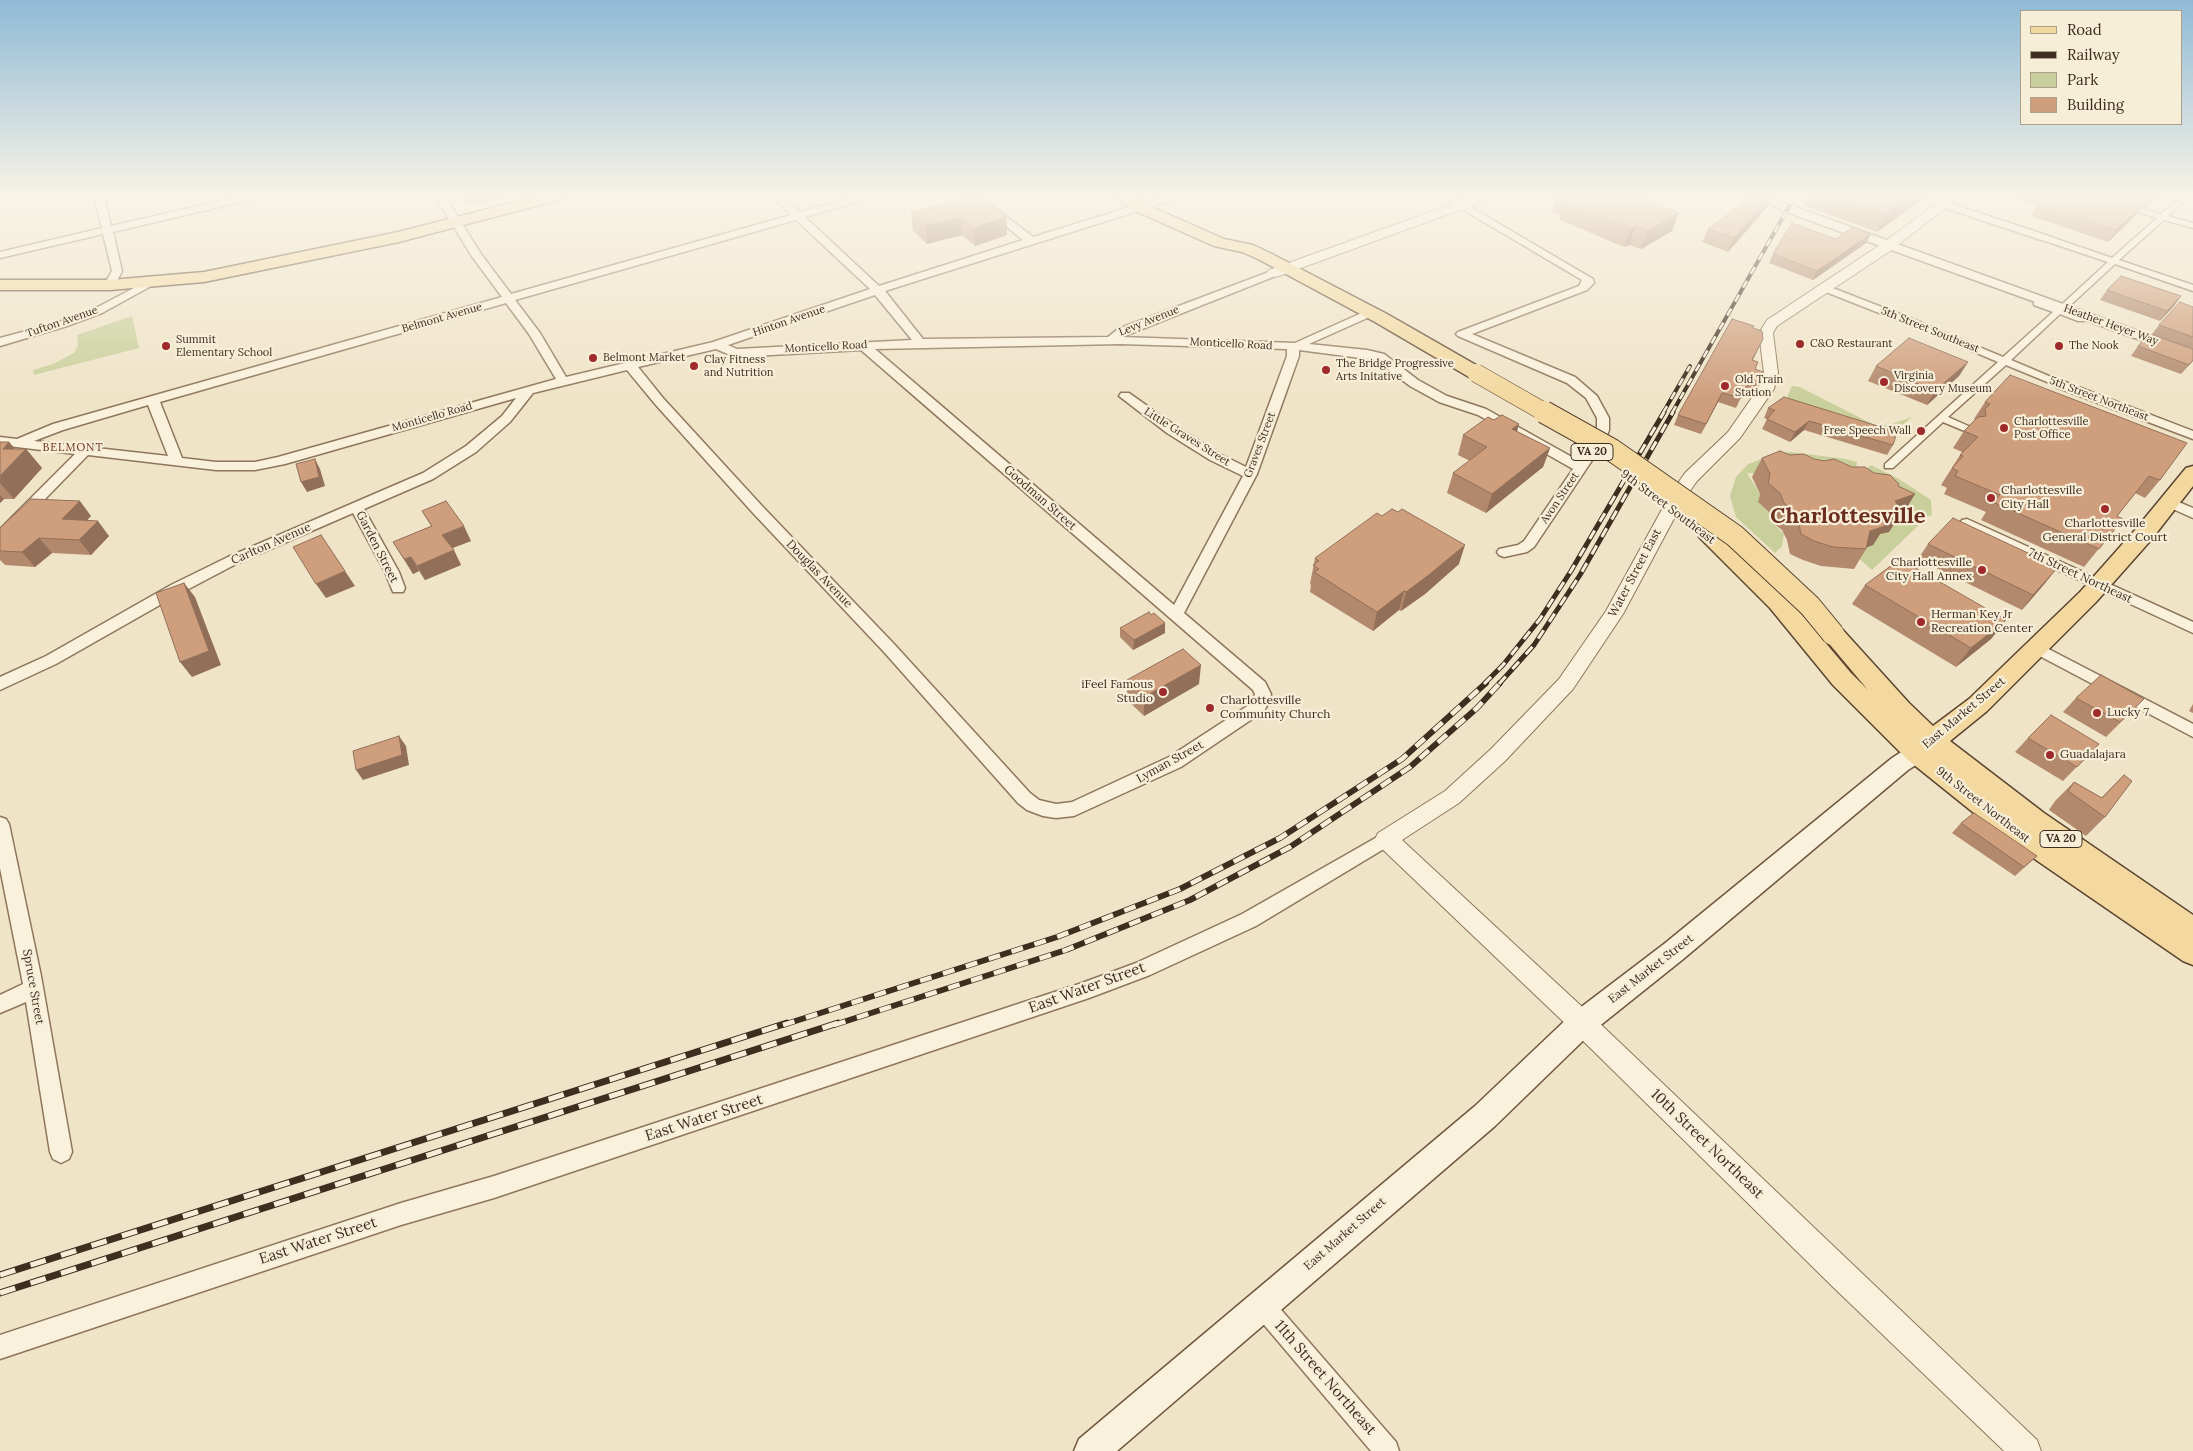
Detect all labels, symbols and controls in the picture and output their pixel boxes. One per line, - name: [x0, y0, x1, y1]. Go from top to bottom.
- legend: [2020, 10, 2183, 125]
- text: Road: [2067, 20, 2102, 39]
- text: Railway: [2067, 45, 2120, 64]
- text: Park: [2067, 70, 2098, 89]
- text: Building: [2067, 95, 2124, 114]
- street label: Belmont Avenue: [400, 300, 484, 336]
- street label: Hinton Avenue: [751, 302, 827, 340]
- street label: Heather Heyer Way: [2062, 302, 2160, 348]
- street label: Levy Avenue: [1117, 303, 1181, 339]
- street label: Tufton Avenue: [24, 304, 100, 340]
- street label: 5th Street Southeast: [1879, 304, 1981, 356]
- place label: Summit Elementary School: [176, 333, 272, 359]
- street label: Monticello Road: [1189, 335, 1273, 353]
- place label: C&O Restaurant: [1810, 337, 1892, 351]
- street label: Monticello Road: [784, 338, 868, 356]
- marker: C&O Restaurant: [1794, 338, 1806, 350]
- place label: The Nook: [2069, 339, 2119, 353]
- marker: Summit Elementary School: [160, 340, 172, 352]
- marker: The Nook: [2053, 340, 2065, 352]
- place label: Belmont Market: [603, 351, 685, 365]
- marker: Belmont Market: [587, 352, 599, 364]
- place label: Clay Fitness and Nutrition: [704, 353, 774, 379]
- place label: The Bridge Progressive Arts Initative: [1336, 357, 1454, 383]
- marker: Clay Fitness and Nutrition: [688, 360, 700, 372]
- marker: The Bridge Progressive Arts Initative: [1320, 364, 1332, 376]
- place label: Virginia Discovery Museum: [1894, 369, 1992, 395]
- place label: Old Train Station: [1735, 373, 1783, 399]
- street label: 5th Street Northeast: [2048, 374, 2150, 424]
- marker: Virginia Discovery Museum: [1878, 376, 1890, 388]
- marker: Old Train Station: [1719, 380, 1731, 392]
- street label: Monticello Road: [390, 399, 474, 435]
- street label: Little Graves Street: [1141, 405, 1233, 469]
- street label: Graves Street: [1241, 410, 1279, 480]
- place label: Charlottesville Post Office: [2014, 415, 2088, 441]
- marker: Charlottesville Post Office: [1998, 422, 2010, 434]
- place label: Free Speech Wall: [1824, 424, 1911, 438]
- marker: Free Speech Wall: [1915, 425, 1927, 437]
- district label: BELMONT: [42, 441, 104, 455]
- road number: VA 20: [1571, 444, 1613, 461]
- street label: Goodman Street: [1001, 462, 1079, 534]
- street label: 9th Street Southeast: [1618, 467, 1718, 547]
- street label: Avon Street: [1538, 470, 1582, 526]
- place label: Charlottesville City Hall: [2001, 484, 2082, 512]
- marker: Charlottesville City Hall: [1985, 492, 1997, 504]
- marker: Charlottesville General District Court: [2099, 503, 2111, 515]
- district label: Charlottesville: [1770, 504, 1926, 530]
- street label: Garden Street: [353, 509, 401, 585]
- place label: Charlottesville General District Court: [2043, 517, 2167, 545]
- street label: Carlton Avenue: [229, 520, 313, 568]
- street label: Water Street East: [1606, 526, 1664, 620]
- street label: Douglas Avenue: [783, 537, 855, 611]
- street label: 7th Street Northeast: [2025, 545, 2135, 607]
- place label: Charlottesville City Hall Annex: [1886, 556, 1972, 584]
- marker: Charlottesville City Hall Annex: [1976, 564, 1988, 576]
- place label: Herman Key Jr Recreation Center: [1931, 608, 2033, 636]
- marker: Herman Key Jr Recreation Center: [1915, 616, 1927, 628]
- street label: East Market Street: [1920, 674, 2008, 752]
- place label: iFeel Famous Studio: [1081, 678, 1153, 706]
- marker: iFeel Famous Studio: [1157, 686, 1169, 698]
- place label: Charlottesville Community Church: [1220, 694, 1330, 722]
- marker: Charlottesville Community Church: [1204, 702, 1216, 714]
- place label: Lucky 7: [2107, 706, 2149, 720]
- marker: Lucky 7: [2091, 707, 2103, 719]
- street label: Lyman Street: [1134, 738, 1206, 786]
- place label: Guadalajara: [2060, 748, 2126, 762]
- marker: Guadalajara: [2044, 749, 2056, 761]
- street label: 9th Street Northeast: [1933, 764, 2033, 846]
- road number: VA 20: [2040, 831, 2082, 848]
- street label: East Market Street: [1606, 931, 1696, 1007]
- street label: Spruce Street: [19, 948, 47, 1026]
- street label: East Water Street: [1026, 959, 1148, 1017]
- street label: 10th Street Northeast: [1647, 1085, 1767, 1203]
- street label: East Water Street: [643, 1090, 765, 1146]
- street label: East Market Street: [1301, 1194, 1389, 1274]
- street label: East Water Street: [257, 1213, 379, 1269]
- street label: 11th Street Northeast: [1270, 1317, 1380, 1439]

